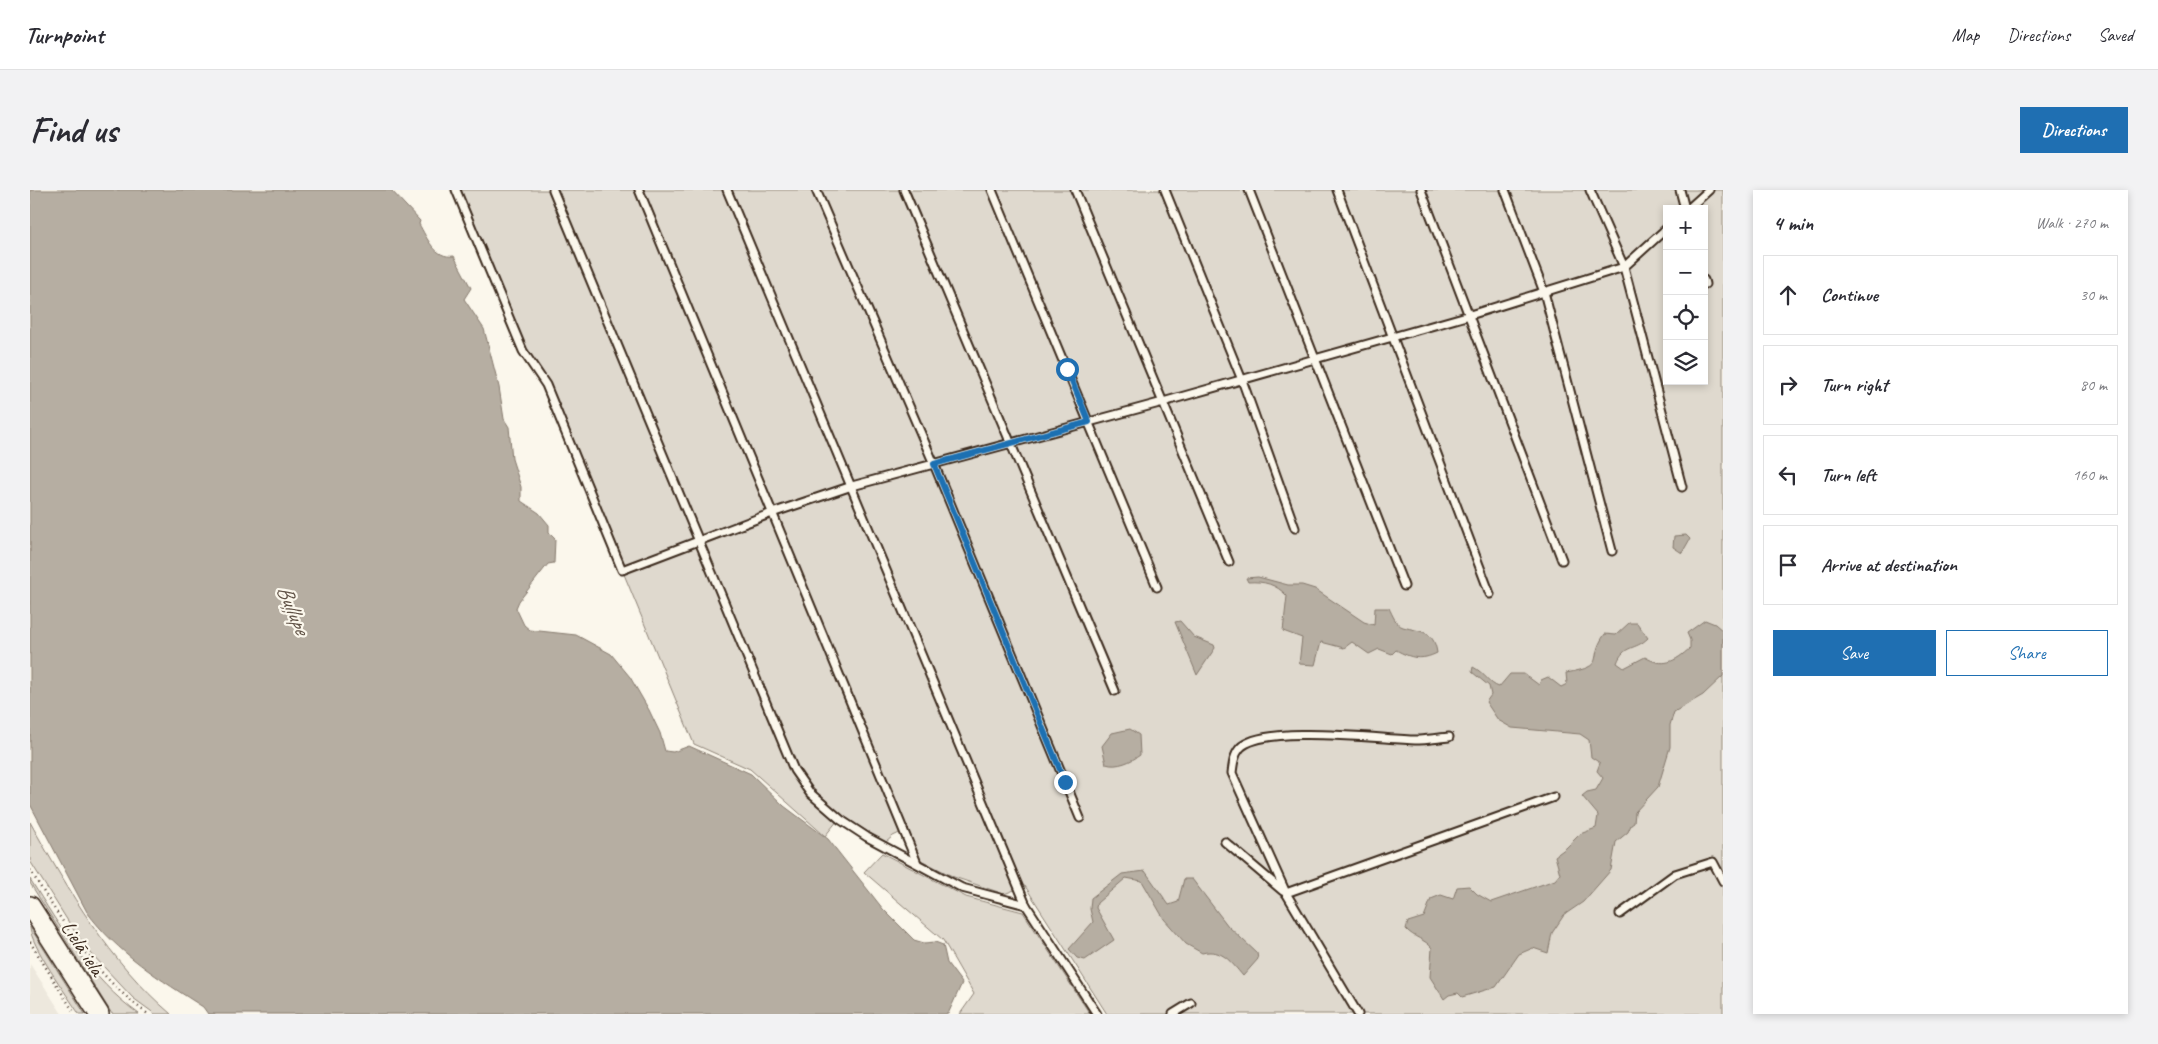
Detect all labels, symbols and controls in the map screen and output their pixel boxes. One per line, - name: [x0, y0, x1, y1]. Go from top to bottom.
- text: Turnpoint: [25, 20, 104, 50]
- text: Map: [1952, 24, 1979, 46]
- text: Directions: [2007, 24, 2070, 46]
- text: Saved: [2098, 24, 2133, 46]
- button: Directions: [2020, 107, 2128, 153]
- text: Find us: [30, 108, 117, 153]
- map controls: [1663, 205, 1708, 385]
- button: +: [1663, 205, 1708, 250]
- text: 4 min: [1773, 210, 1813, 236]
- text: Walk · 270 m: [2036, 213, 2108, 233]
- button: −: [1663, 250, 1708, 295]
- icon: ahead: [1774, 281, 1802, 309]
- text: Continue: [1821, 283, 1878, 307]
- text: 30 m: [2080, 285, 2107, 305]
- button: locate: [1663, 295, 1708, 340]
- button: layers: [1663, 340, 1708, 385]
- route start: [1056, 358, 1079, 381]
- icon: right: [1774, 371, 1802, 399]
- text: Turn right: [1821, 373, 1888, 397]
- text: 80 m: [2080, 375, 2107, 395]
- icon: left: [1774, 461, 1802, 489]
- text: Turn left: [1821, 463, 1876, 487]
- text: 160 m: [2073, 465, 2107, 485]
- icon: arrive: [1774, 551, 1802, 579]
- text: Arrive at destination: [1821, 553, 1957, 577]
- water label: Buļļupe: [270, 581, 317, 642]
- button: Save: [1773, 630, 1936, 676]
- button: Share: [1946, 630, 2108, 676]
- route end: [1054, 771, 1077, 794]
- street label: Lielā iela: [56, 915, 112, 983]

